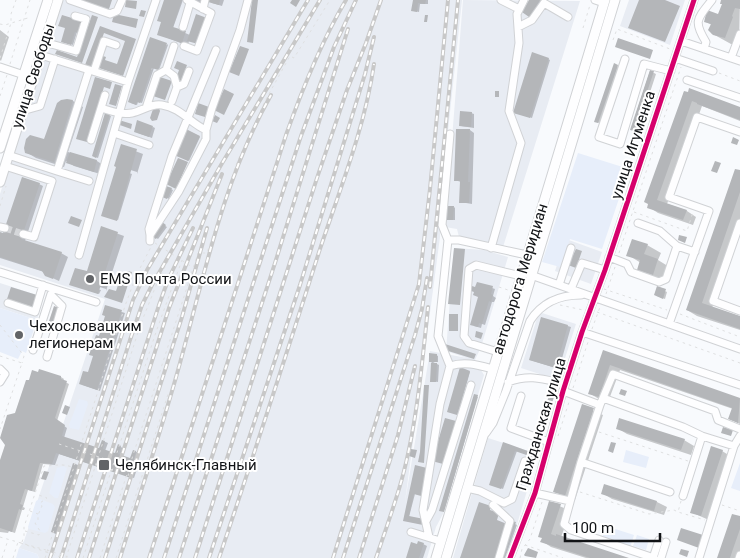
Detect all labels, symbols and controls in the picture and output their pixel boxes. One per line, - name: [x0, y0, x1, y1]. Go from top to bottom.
- street label: улица Свободы: [8, 21, 58, 131]
- street label: улица Игуменка: [607, 88, 659, 202]
- street label: автодорога Меридиан: [488, 201, 552, 357]
- place label: EMS Почта России: [100, 270, 232, 288]
- marker: EMS Почта России: [84, 273, 96, 285]
- place label: Чехословацким легионерам: [29, 317, 142, 352]
- marker: Чехословацким легионерам: [13, 329, 25, 341]
- street label: Гражданская улица: [512, 355, 570, 493]
- place label: Челябинск-Главный: [115, 456, 257, 474]
- marker: Челябинск-Главный: [97, 458, 111, 472]
- scale bar: [565, 510, 660, 542]
- text: 100 m: [572, 519, 614, 537]

